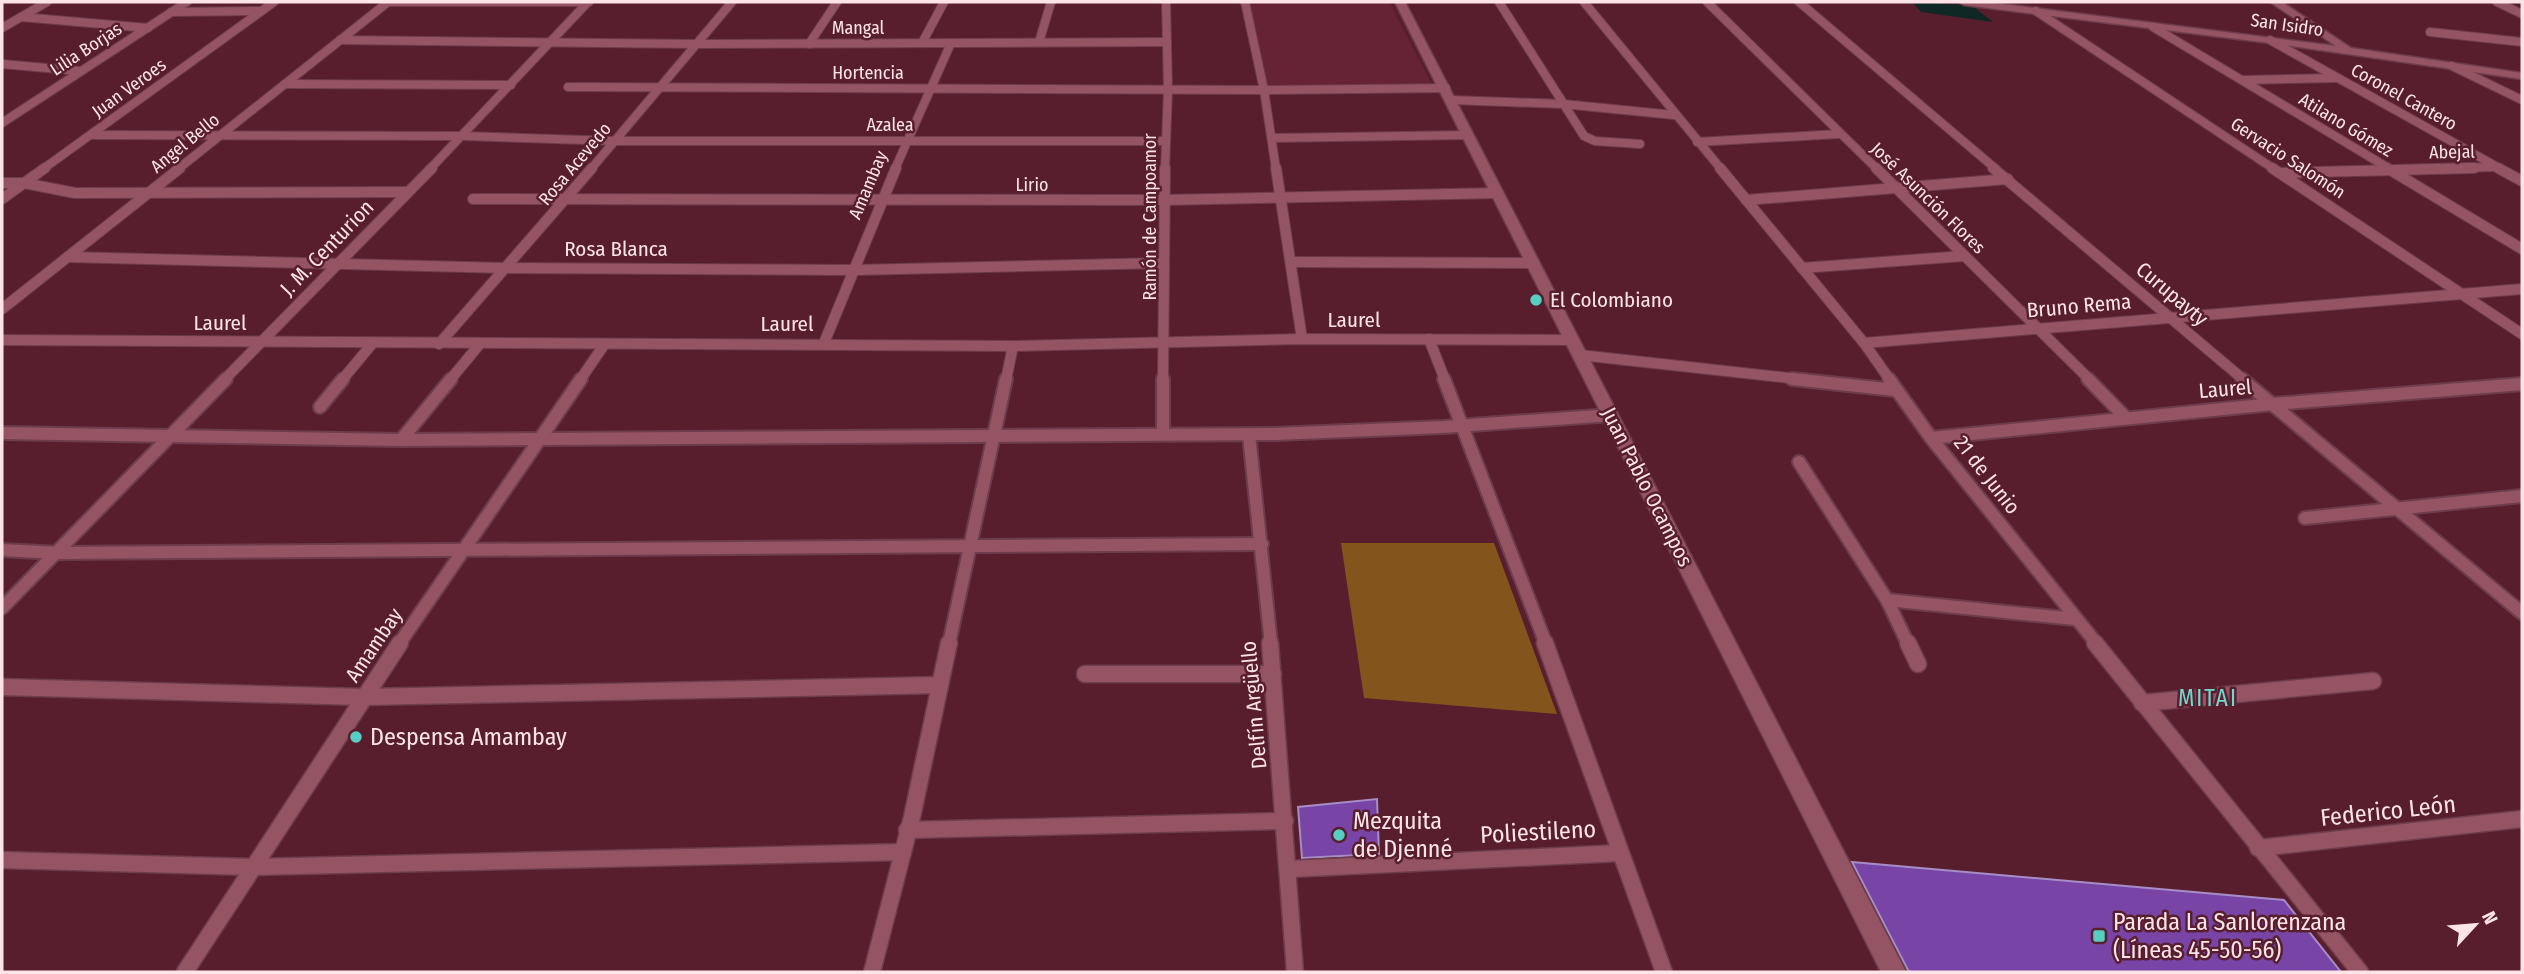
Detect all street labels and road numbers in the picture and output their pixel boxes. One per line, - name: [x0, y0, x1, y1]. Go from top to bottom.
- street label: San Isidro: [2249, 9, 2325, 41]
- street label: Lilia Borjas: [46, 17, 126, 80]
- street label: Mangal: [832, 17, 885, 39]
- street label: Juan Veroes: [88, 54, 171, 122]
- street label: Coronel Cantero: [2347, 59, 2461, 135]
- street label: Hortencia: [832, 62, 904, 84]
- street label: Atilano Gómez: [2295, 88, 2397, 162]
- street label: Angel Bello: [146, 108, 224, 178]
- street label: Gervacio Salomón: [2226, 113, 2350, 203]
- street label: Azalea: [866, 114, 914, 136]
- street label: Rosa Acevedo: [534, 118, 616, 210]
- street label: Ramón de Campoamor: [1139, 133, 1161, 301]
- street label: José Asunción Flores: [1866, 138, 1990, 259]
- street label: Abejal: [2429, 141, 2475, 163]
- street label: Amambay: [844, 148, 892, 222]
- street label: Lirio: [1016, 174, 1048, 196]
- street label: J. M. Centurion: [275, 194, 379, 302]
- street label: Rosa Blanca: [564, 236, 668, 262]
- street label: Curupayty: [2131, 256, 2214, 332]
- street label: Bruno Rema: [2026, 288, 2132, 324]
- street label: Laurel: [1327, 307, 1381, 333]
- street label: Laurel: [193, 310, 247, 336]
- street label: Laurel: [760, 311, 814, 337]
- street label: Laurel: [2197, 374, 2253, 404]
- street label: Juan Pablo Ocampos: [1596, 403, 1698, 571]
- street label: 21 de Junio: [1948, 431, 2026, 519]
- street label: Amambay: [340, 602, 409, 687]
- street label: Delfín Argüello: [1235, 640, 1273, 770]
- street label: Federico León: [2319, 790, 2457, 832]
- street label: Poliestileno: [1479, 815, 1597, 849]

